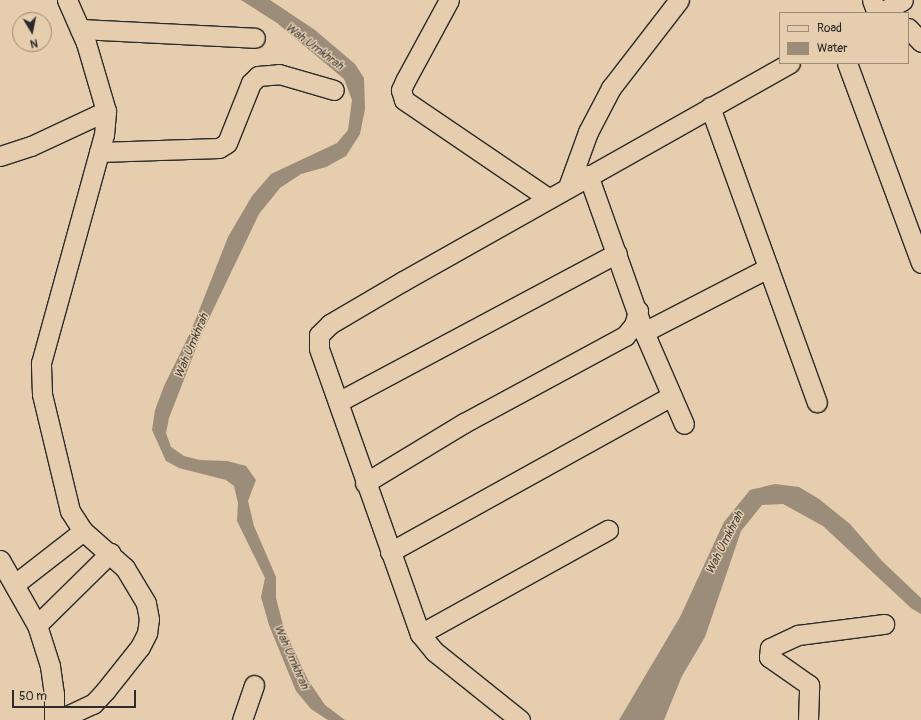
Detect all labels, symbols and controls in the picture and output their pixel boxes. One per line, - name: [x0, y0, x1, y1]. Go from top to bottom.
- north arrow: [12, 12, 52, 52]
- legend: [779, 12, 909, 64]
- water label: Wah Umkhrah: [282, 21, 346, 73]
- text: Road: [817, 21, 842, 36]
- text: N: [29, 36, 39, 50]
- text: Water: [817, 41, 848, 56]
- water label: Wah Umkhrah: [172, 312, 212, 380]
- water label: Wah Umkhrah: [703, 509, 747, 577]
- water label: Wah Umkhrah: [270, 623, 312, 691]
- scale bar: [14, 682, 138, 708]
- text: 50 m: [19, 689, 47, 704]

